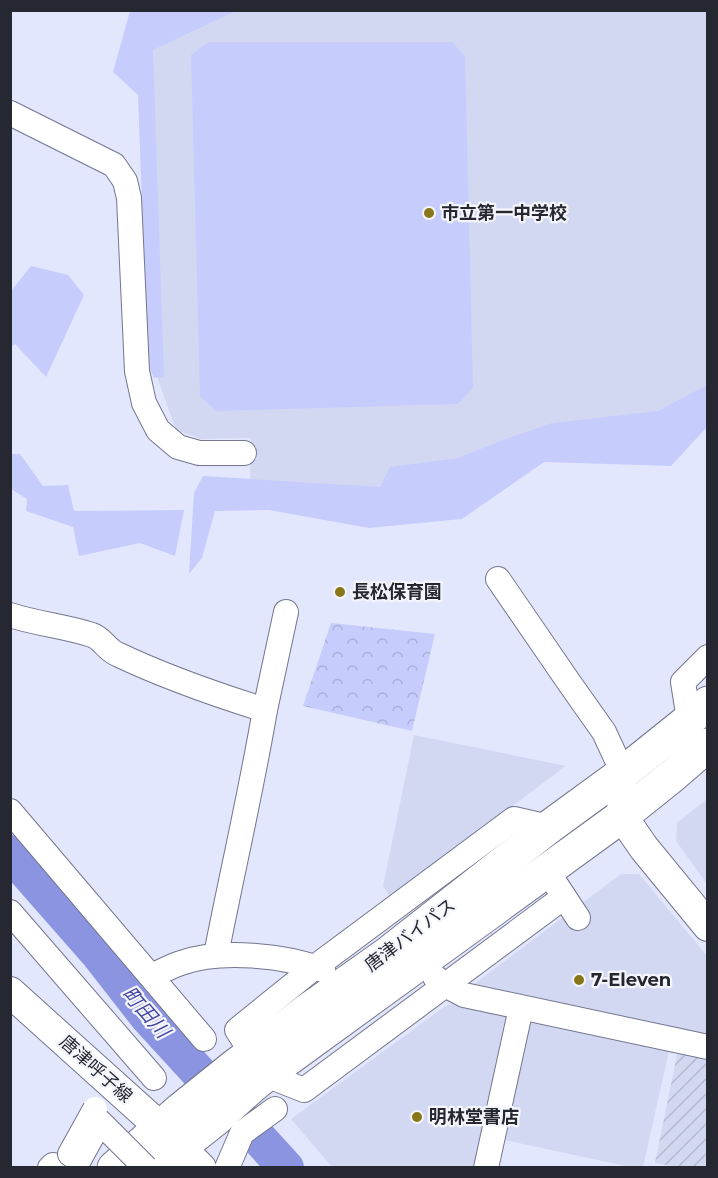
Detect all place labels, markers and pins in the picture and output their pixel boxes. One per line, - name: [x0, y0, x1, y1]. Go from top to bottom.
- place label: 市立第一中学校: [441, 202, 567, 224]
- marker: 市立第一中学校: [422, 206, 436, 220]
- place label: 長松保育園: [352, 581, 442, 603]
- marker: 長松保育園: [333, 585, 347, 599]
- place label: 7-Eleven: [591, 969, 671, 991]
- marker: 7-Eleven: [572, 973, 586, 987]
- place label: 明林堂書店: [429, 1106, 519, 1128]
- marker: 明林堂書店: [410, 1110, 424, 1124]

